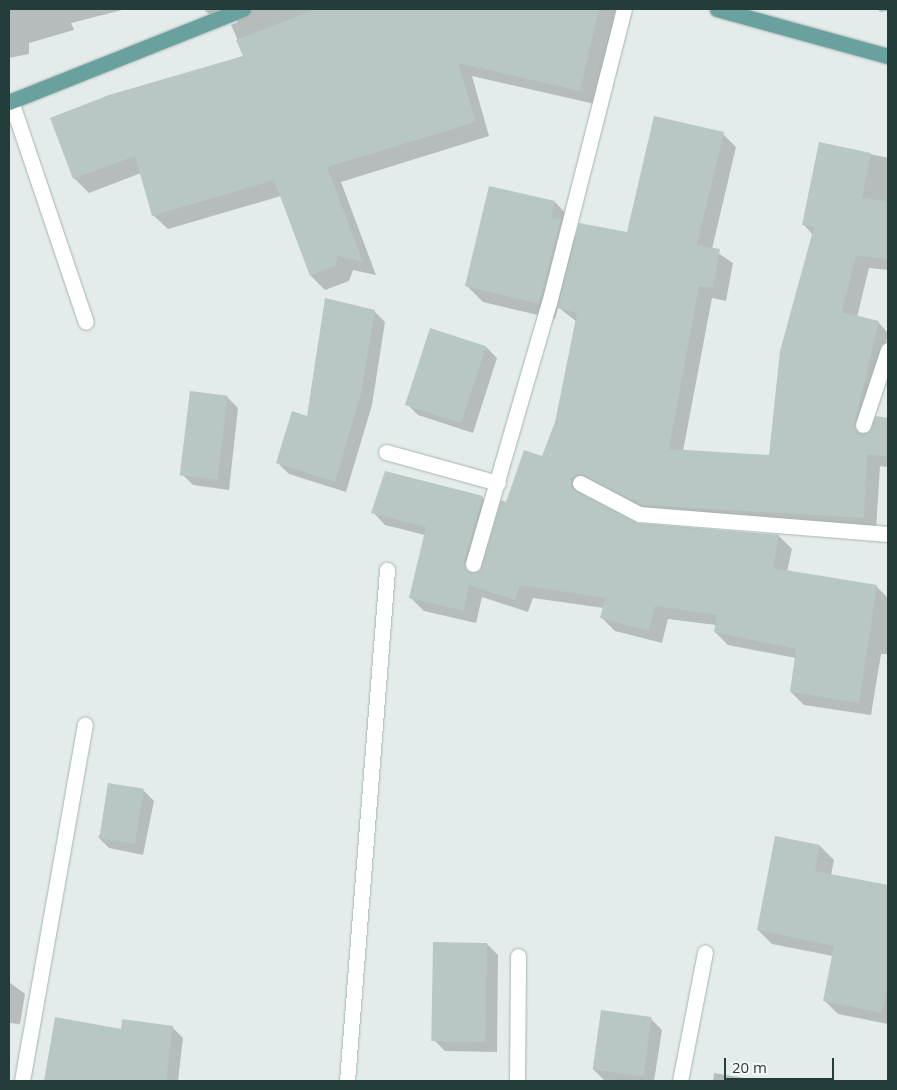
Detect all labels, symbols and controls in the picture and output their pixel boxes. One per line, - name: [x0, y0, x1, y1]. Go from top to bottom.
- scale bar: [727, 1048, 837, 1080]
- text: 20 m: [732, 1057, 767, 1077]

